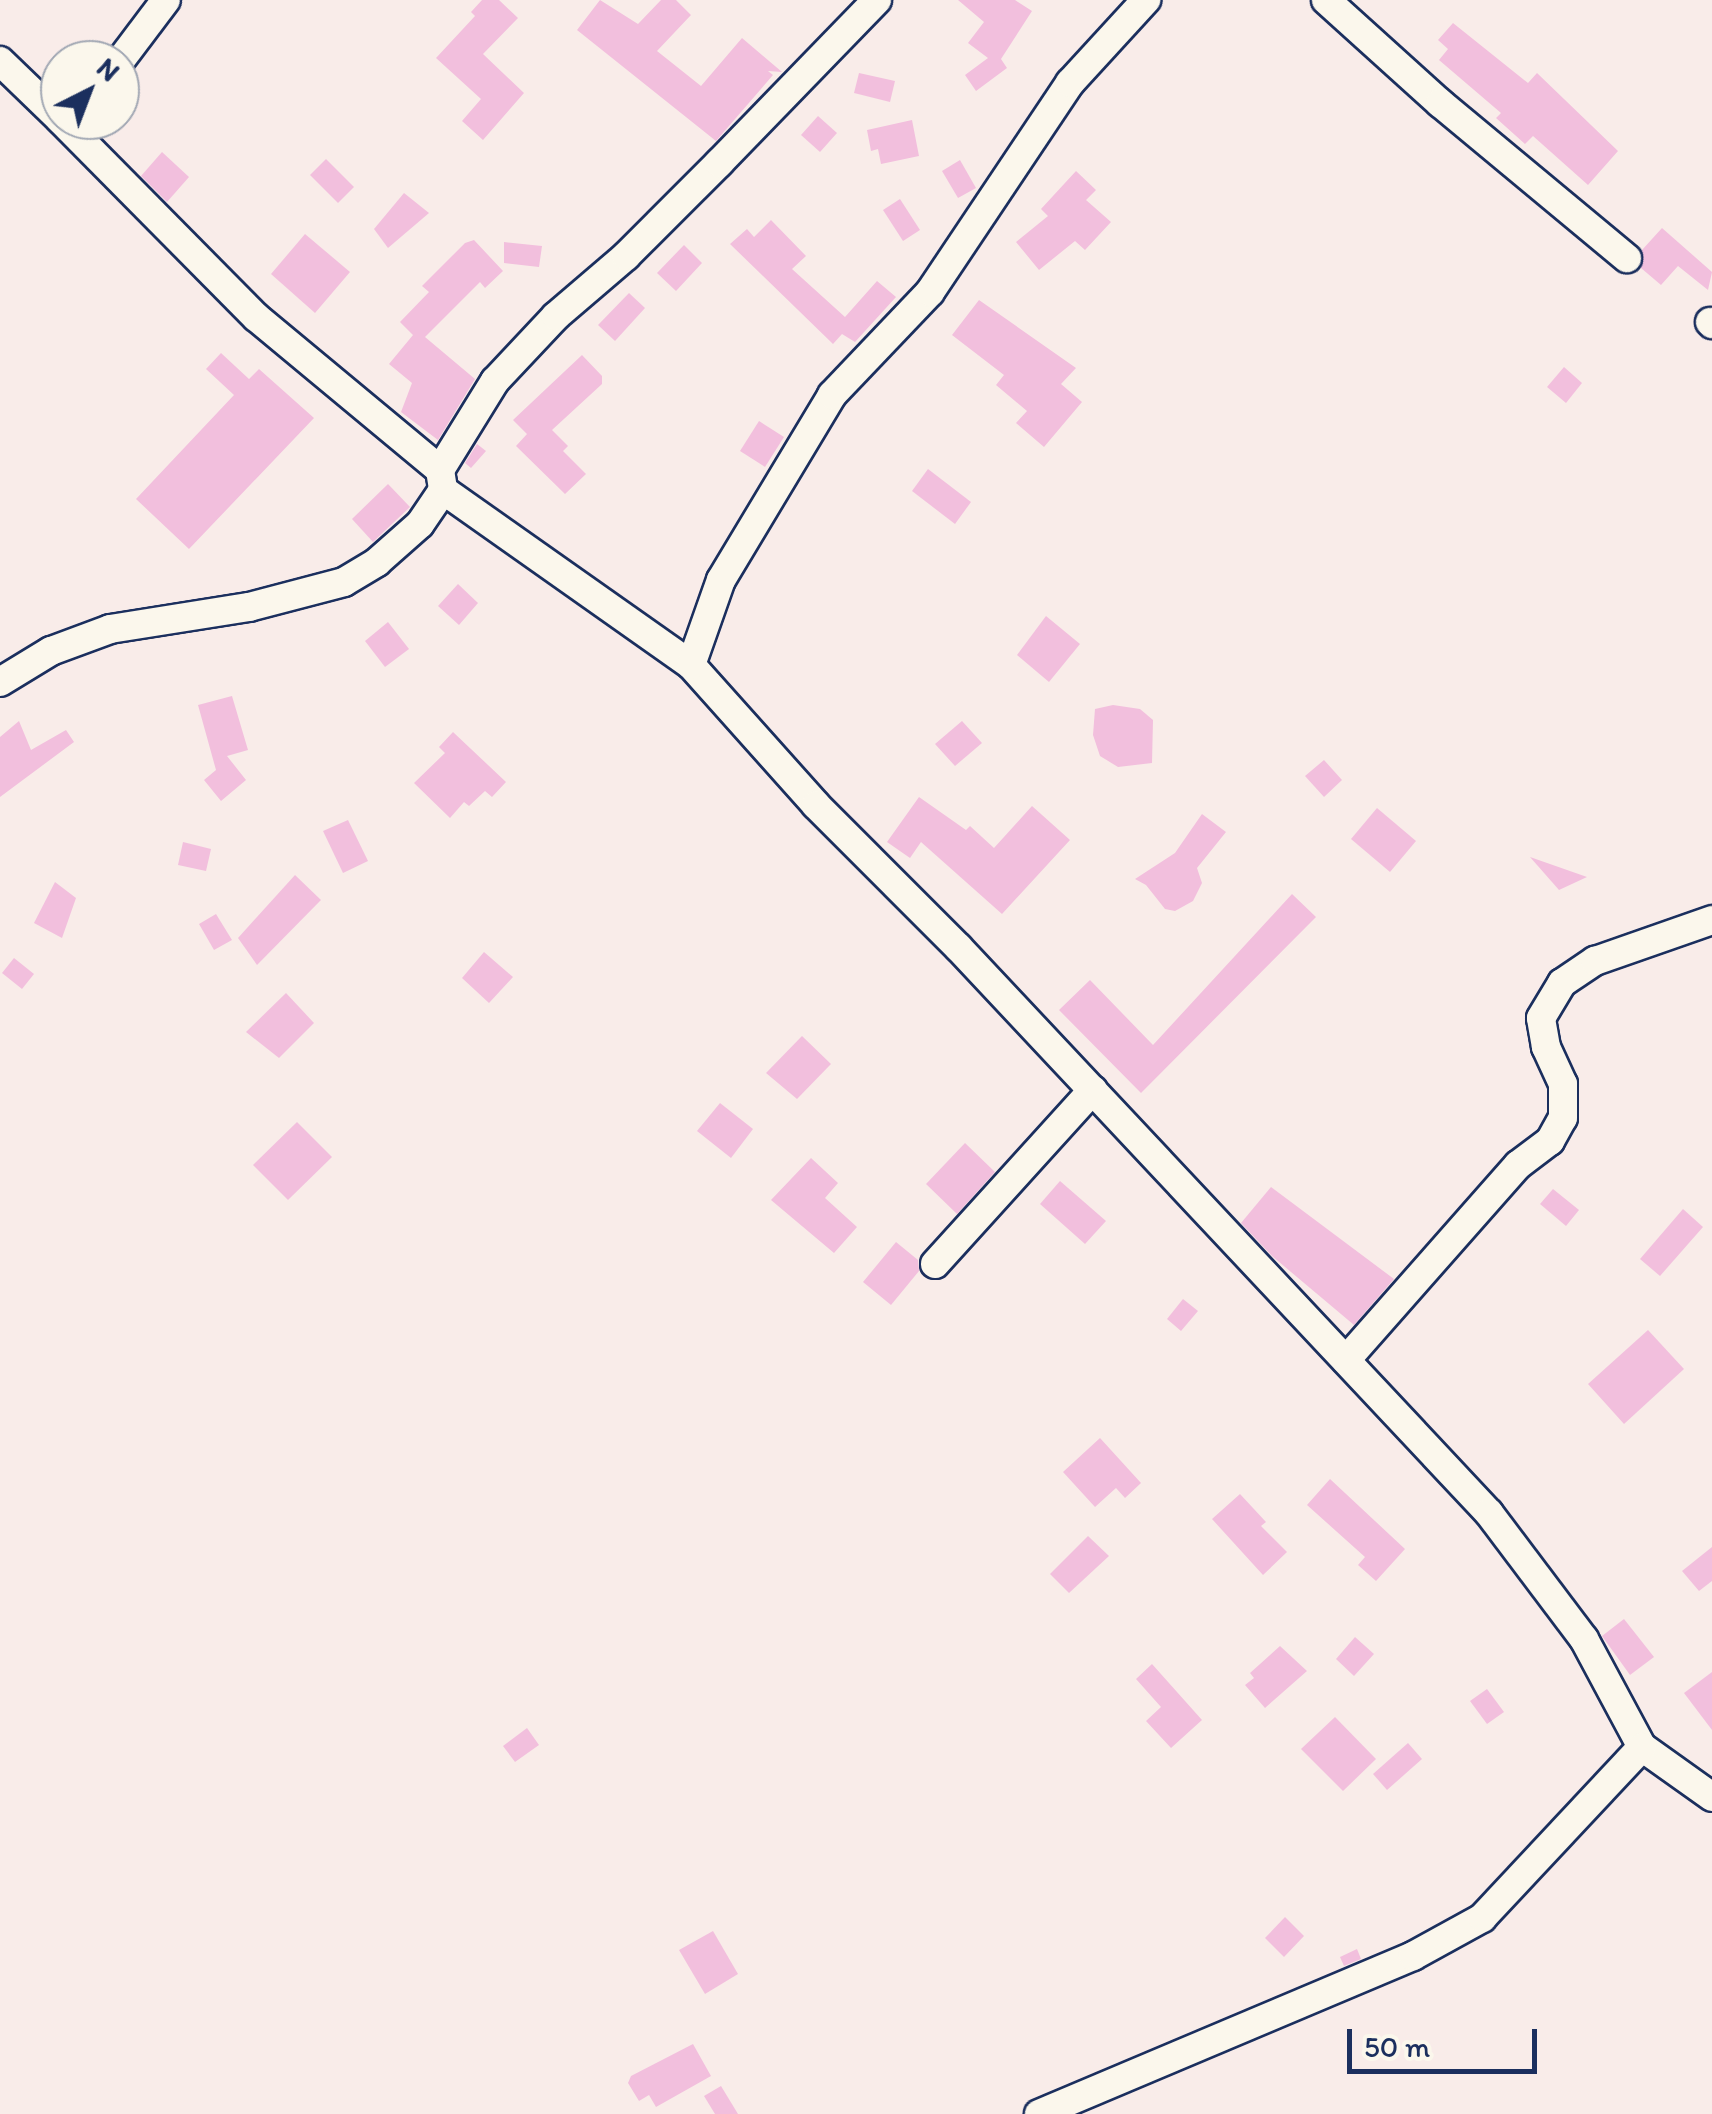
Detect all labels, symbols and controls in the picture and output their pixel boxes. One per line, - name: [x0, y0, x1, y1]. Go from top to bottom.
- north arrow: [40, 40, 140, 140]
- text: N: [90, 50, 127, 88]
- scale bar: [1352, 2009, 1542, 2071]
- text: 50 m: [1364, 2028, 1430, 2065]

